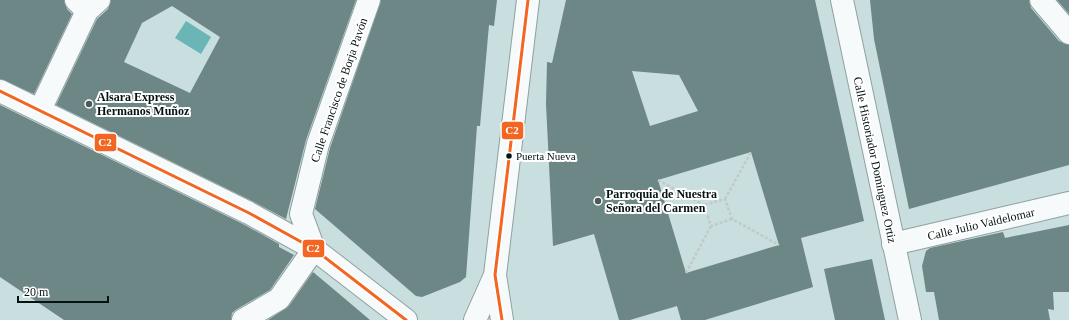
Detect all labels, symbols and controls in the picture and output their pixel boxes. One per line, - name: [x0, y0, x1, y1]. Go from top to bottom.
- street label: Calle Francisco de Borja Pavón: [308, 16, 370, 164]
- street label: Calle Historiador Domínguez Ortiz: [851, 76, 899, 244]
- place label: Alsara Express Hermanos Muñoz: [97, 90, 190, 118]
- marker: Alsara Express Hermanos Muñoz: [84, 99, 94, 109]
- line badge: C2: [501, 121, 524, 140]
- text: C2: [505, 124, 519, 136]
- line badge: C2: [94, 133, 117, 152]
- text: C2: [98, 136, 112, 148]
- place label: Puerta Nueva: [516, 150, 576, 162]
- marker: Puerta Nueva: [504, 151, 514, 161]
- place label: Parroquia de Nuestra Señora del Carmen: [606, 187, 717, 215]
- marker: Parroquia de Nuestra Señora del Carmen: [593, 196, 603, 206]
- street label: Calle Julio Valdelomar: [926, 205, 1036, 243]
- line badge: C2: [302, 239, 325, 258]
- text: C2: [306, 242, 320, 254]
- scale bar: [18, 278, 108, 304]
- text: 20 m: [24, 285, 49, 299]

